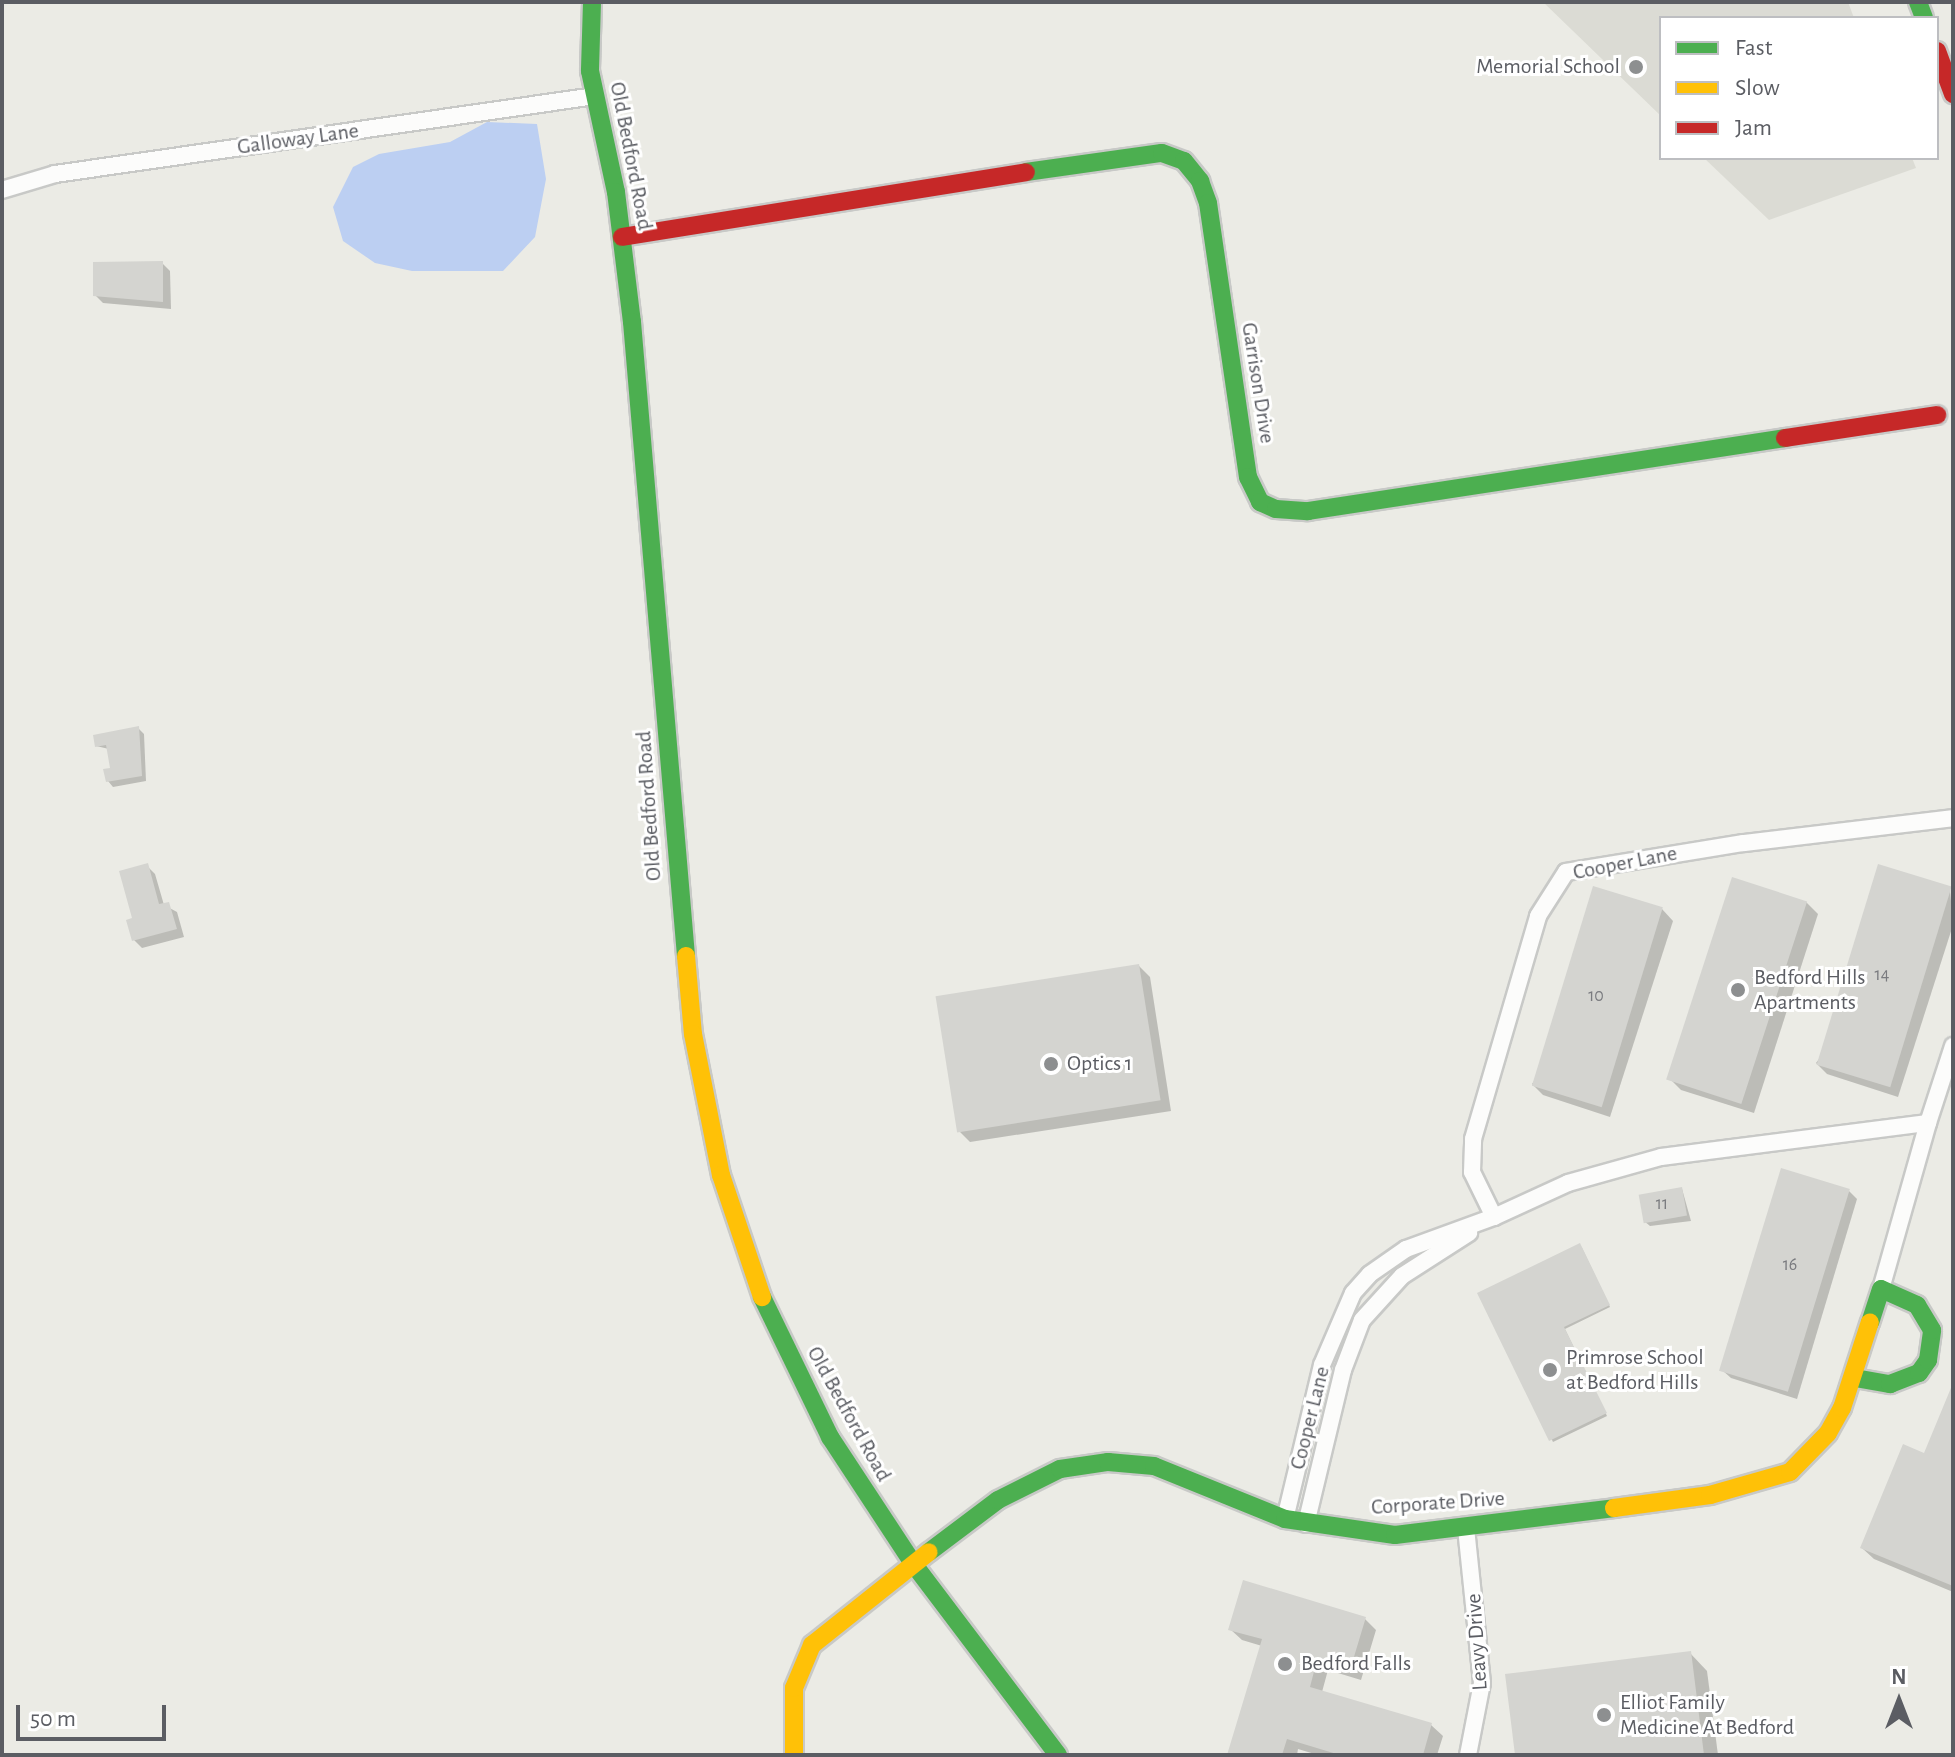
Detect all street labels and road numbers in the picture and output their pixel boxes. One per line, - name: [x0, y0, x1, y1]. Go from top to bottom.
- street label: Old Bedford Road: [604, 80, 658, 232]
- street label: Galloway Lane: [236, 117, 360, 161]
- street label: Garrison Drive: [1235, 321, 1281, 445]
- street label: Old Bedford Road: [631, 730, 667, 882]
- street label: Cooper Lane: [1571, 840, 1679, 886]
- street label: Old Bedford Road: [801, 1342, 897, 1486]
- street label: Cooper Lane: [1284, 1364, 1336, 1472]
- street label: Corporate Drive: [1370, 1485, 1506, 1521]
- street label: Leavy Drive: [1460, 1593, 1494, 1691]

